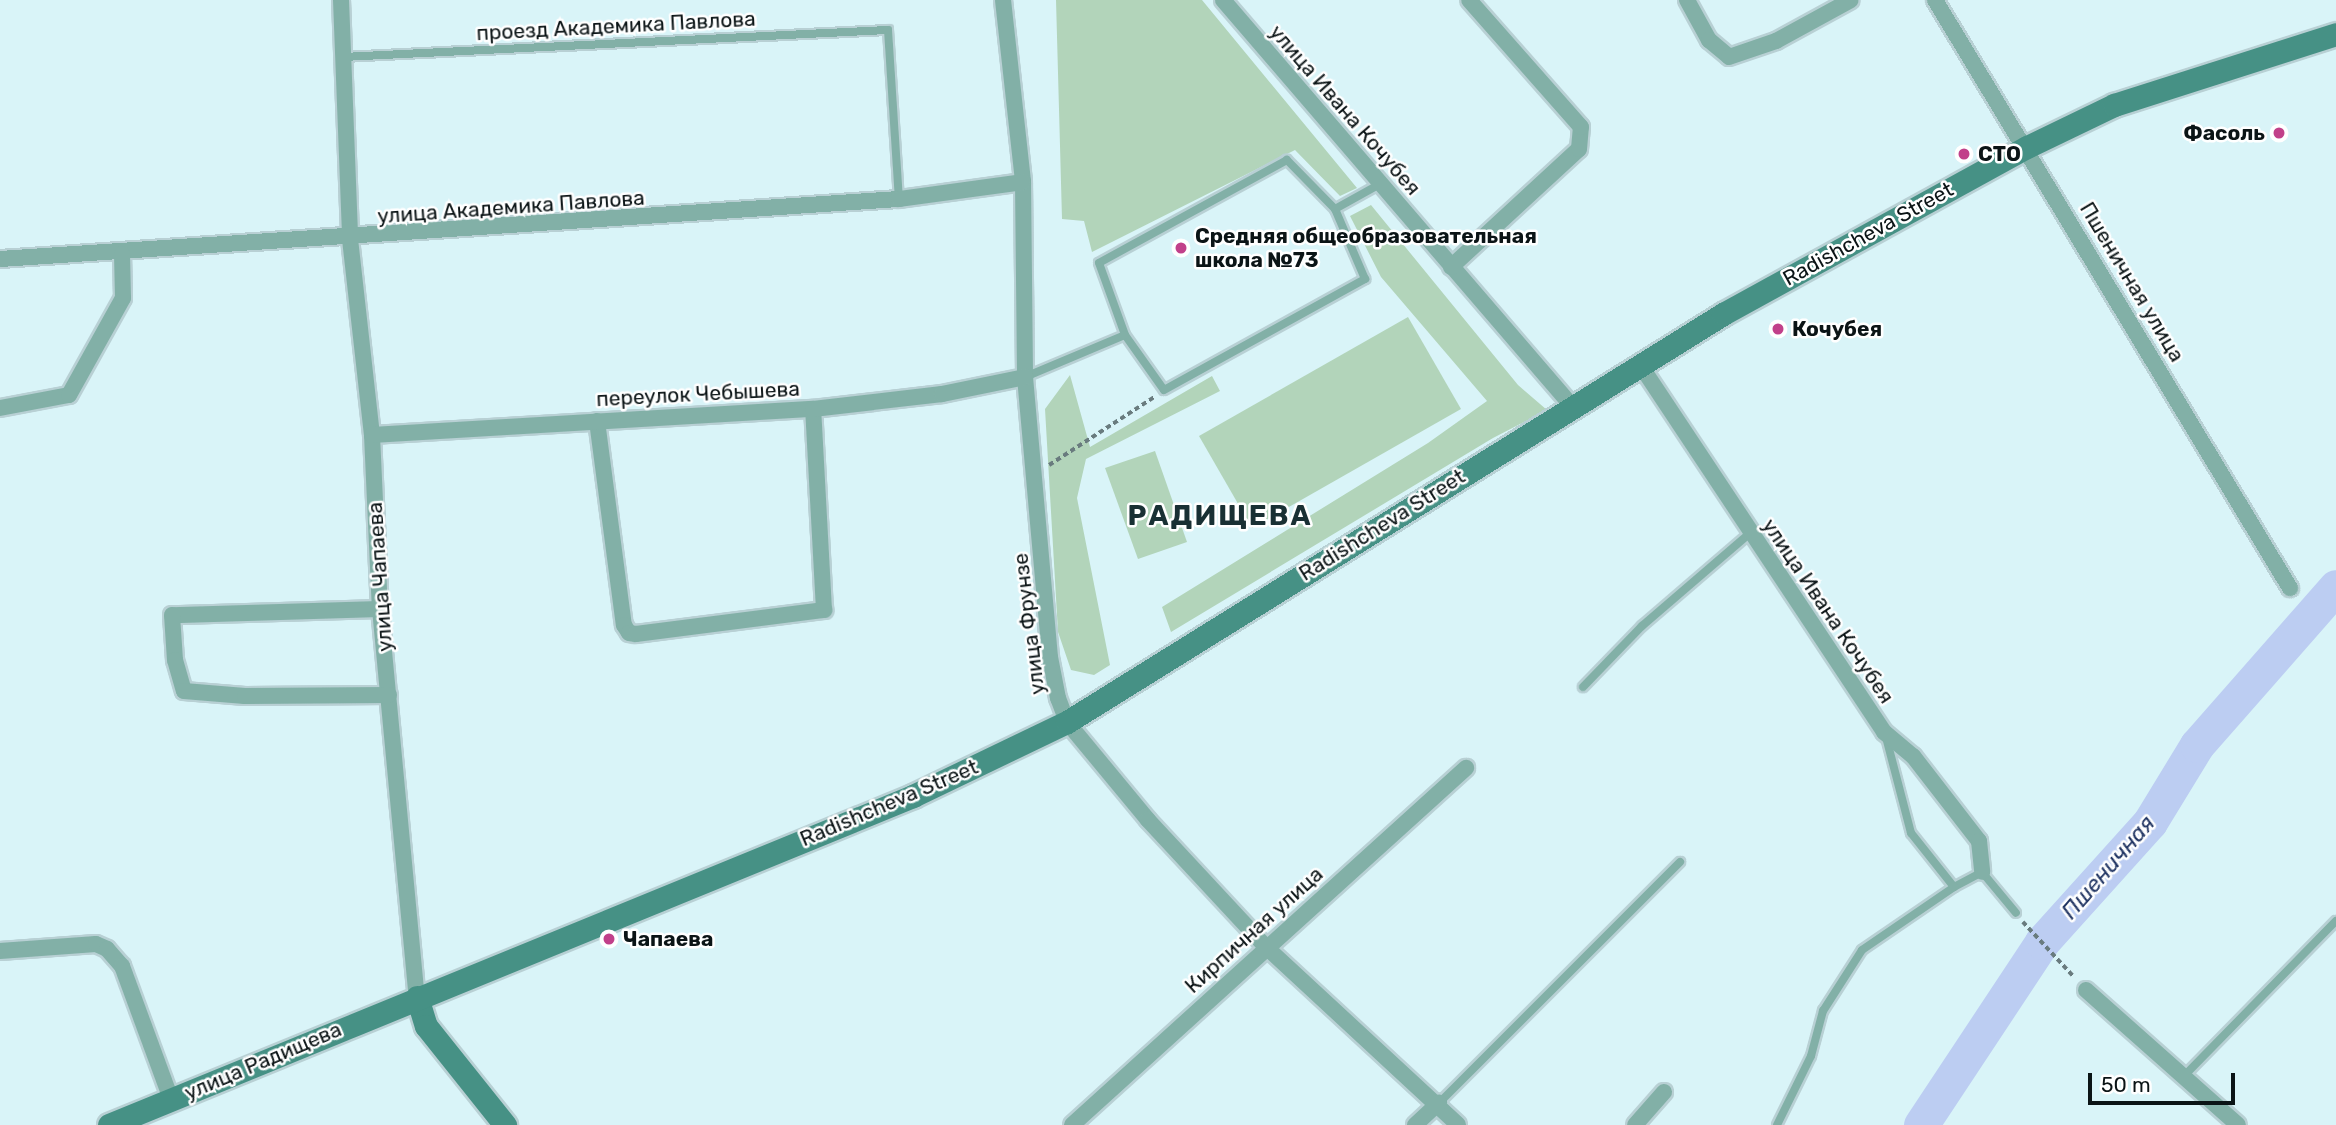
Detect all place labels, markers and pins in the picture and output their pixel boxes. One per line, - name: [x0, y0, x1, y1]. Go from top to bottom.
- place label: Фасоль: [2183, 120, 2265, 146]
- marker: Фасоль: [2271, 125, 2287, 141]
- place label: СТО: [1978, 141, 2021, 167]
- marker: СТО: [1956, 146, 1972, 162]
- place label: Средняя общеобразовательная школа №73: [1195, 223, 1537, 273]
- marker: Средняя общеобразовательная школа №73: [1173, 240, 1189, 256]
- place label: Кочубея: [1792, 316, 1882, 342]
- marker: Кочубея: [1770, 321, 1786, 337]
- place label: Чапаева: [623, 926, 713, 952]
- marker: Чапаева: [601, 931, 617, 947]

